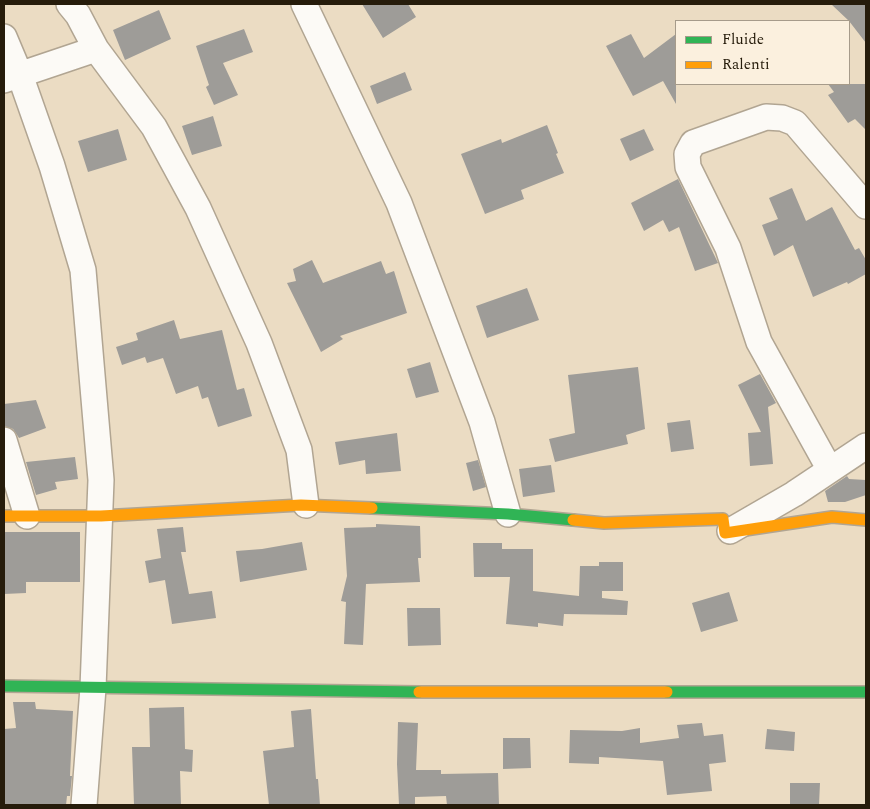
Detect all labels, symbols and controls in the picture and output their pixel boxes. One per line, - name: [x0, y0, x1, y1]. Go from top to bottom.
- legend: [675, 20, 850, 85]
- text: Fluide: [722, 28, 764, 51]
- text: Ralenti: [722, 53, 770, 76]

